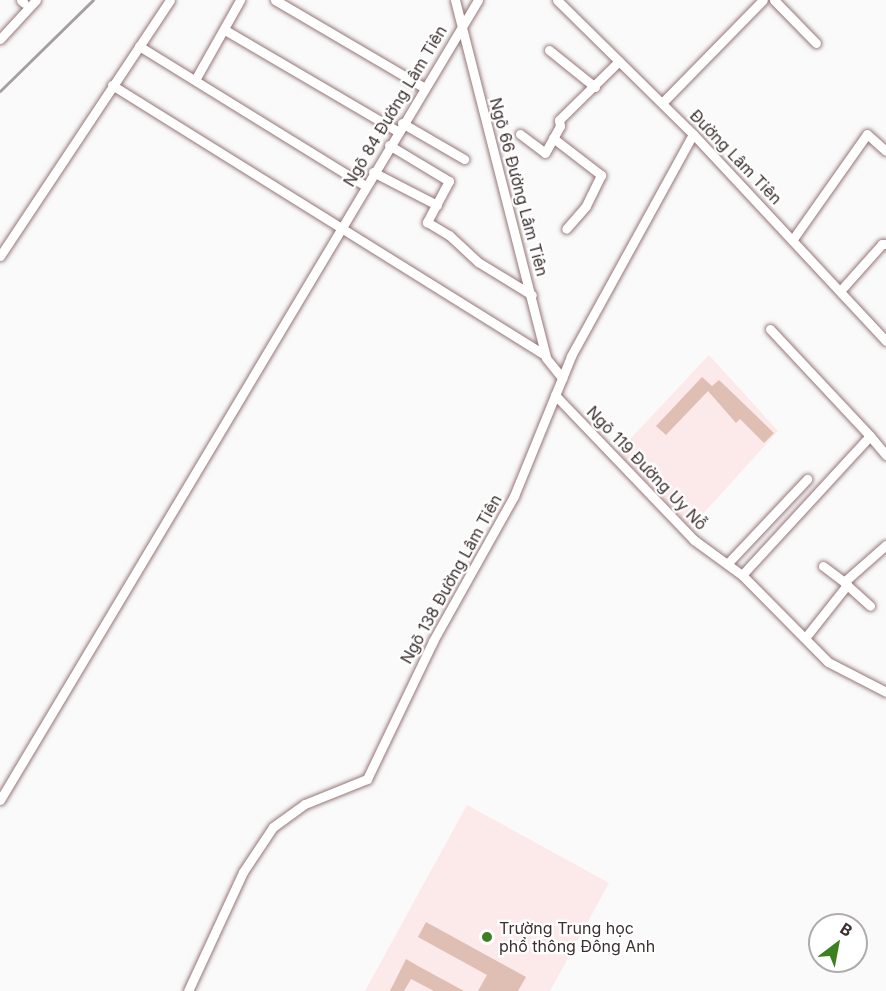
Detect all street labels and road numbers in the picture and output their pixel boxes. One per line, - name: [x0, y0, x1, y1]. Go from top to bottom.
- street label: Ngõ 84 Đường Lâm Tiên: [339, 22, 451, 190]
- street label: Ngõ 66 Đường Lâm Tiên: [486, 96, 552, 278]
- street label: Đường Lâm Tiên: [686, 106, 786, 208]
- street label: Ngõ 119 Đường Uy Nỗ: [583, 402, 711, 534]
- street label: Ngõ 138 Đường Lâm Tiên: [396, 491, 506, 667]

